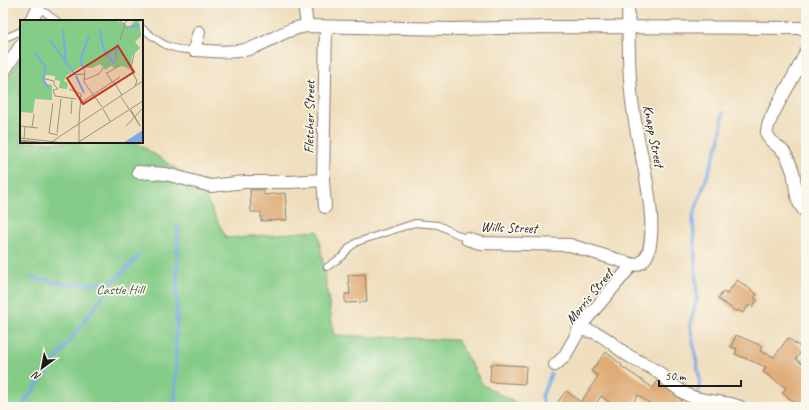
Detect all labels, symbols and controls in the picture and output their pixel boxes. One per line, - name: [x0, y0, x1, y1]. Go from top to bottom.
- inset map: [20, 20, 143, 143]
- street label: Fletcher Street: [300, 79, 319, 154]
- street label: Knapp Street: [639, 104, 668, 171]
- street label: Wills Street: [481, 218, 540, 237]
- street label: Morris Street: [562, 263, 618, 327]
- park label: Castle Hill: [96, 281, 146, 298]
- north arrow: [22, 348, 62, 388]
- scale bar: [659, 362, 741, 388]
- text: N: [28, 368, 43, 384]
- text: 50 m: [665, 368, 687, 384]

